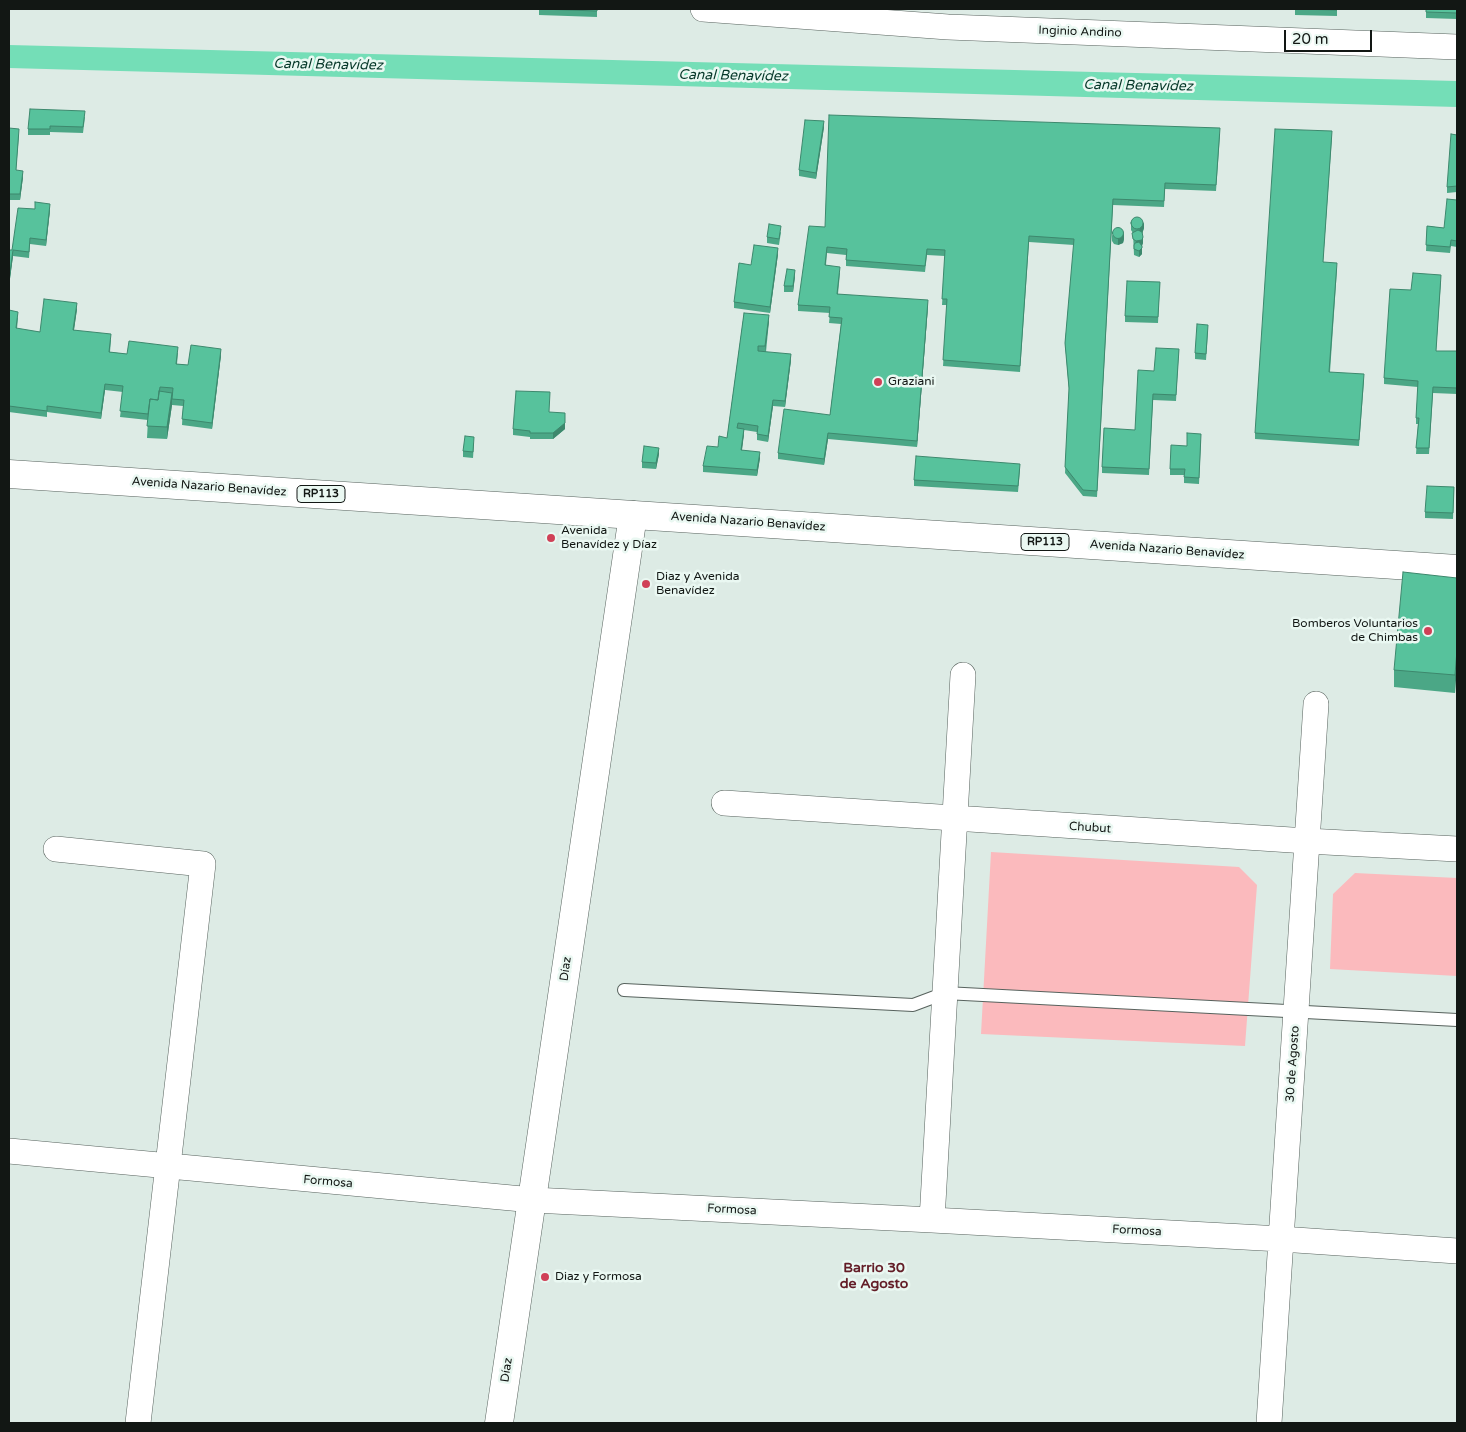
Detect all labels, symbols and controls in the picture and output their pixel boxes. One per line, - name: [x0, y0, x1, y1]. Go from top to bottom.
- scale bar: [1286, 20, 1374, 52]
- street label: Inginio Andino: [1038, 23, 1122, 41]
- text: 20 m: [1292, 30, 1329, 48]
- water label: Canal Benavídez: [273, 56, 383, 74]
- water label: Canal Benavídez: [678, 67, 788, 85]
- water label: Canal Benavídez: [1083, 77, 1193, 95]
- place label: Graziani: [888, 375, 934, 389]
- marker: Graziani: [872, 376, 884, 388]
- street label: Avenida Nazario Benavídez: [131, 474, 287, 500]
- road number: RP113: [297, 486, 345, 502]
- street label: Avenida Nazario Benavídez: [670, 509, 826, 535]
- place label: Avenida Benavídez y Díaz: [561, 524, 657, 552]
- marker: Avenida Benavídez y Díaz: [545, 532, 557, 544]
- road number: RP113: [1021, 534, 1069, 550]
- street label: Avenida Nazario Benavídez: [1089, 537, 1245, 563]
- place label: Diaz y Avenida Benavídez: [656, 570, 739, 598]
- marker: Diaz y Avenida Benavídez: [640, 578, 652, 590]
- place label: Bomberos Voluntarios de Chimbas: [1292, 617, 1418, 645]
- marker: Bomberos Voluntarios de Chimbas: [1422, 625, 1434, 637]
- street label: Chubut: [1068, 819, 1112, 837]
- street label: Díaz: [557, 956, 575, 982]
- street label: 30 de Agosto: [1283, 1025, 1303, 1103]
- street label: Formosa: [303, 1173, 353, 1191]
- street label: Formosa: [707, 1202, 757, 1218]
- street label: Formosa: [1112, 1223, 1162, 1239]
- district label: Barrio 30 de Agosto: [840, 1260, 908, 1292]
- place label: Diaz y Formosa: [555, 1270, 642, 1284]
- marker: Diaz y Formosa: [539, 1271, 551, 1283]
- street label: Díaz: [498, 1357, 516, 1383]

